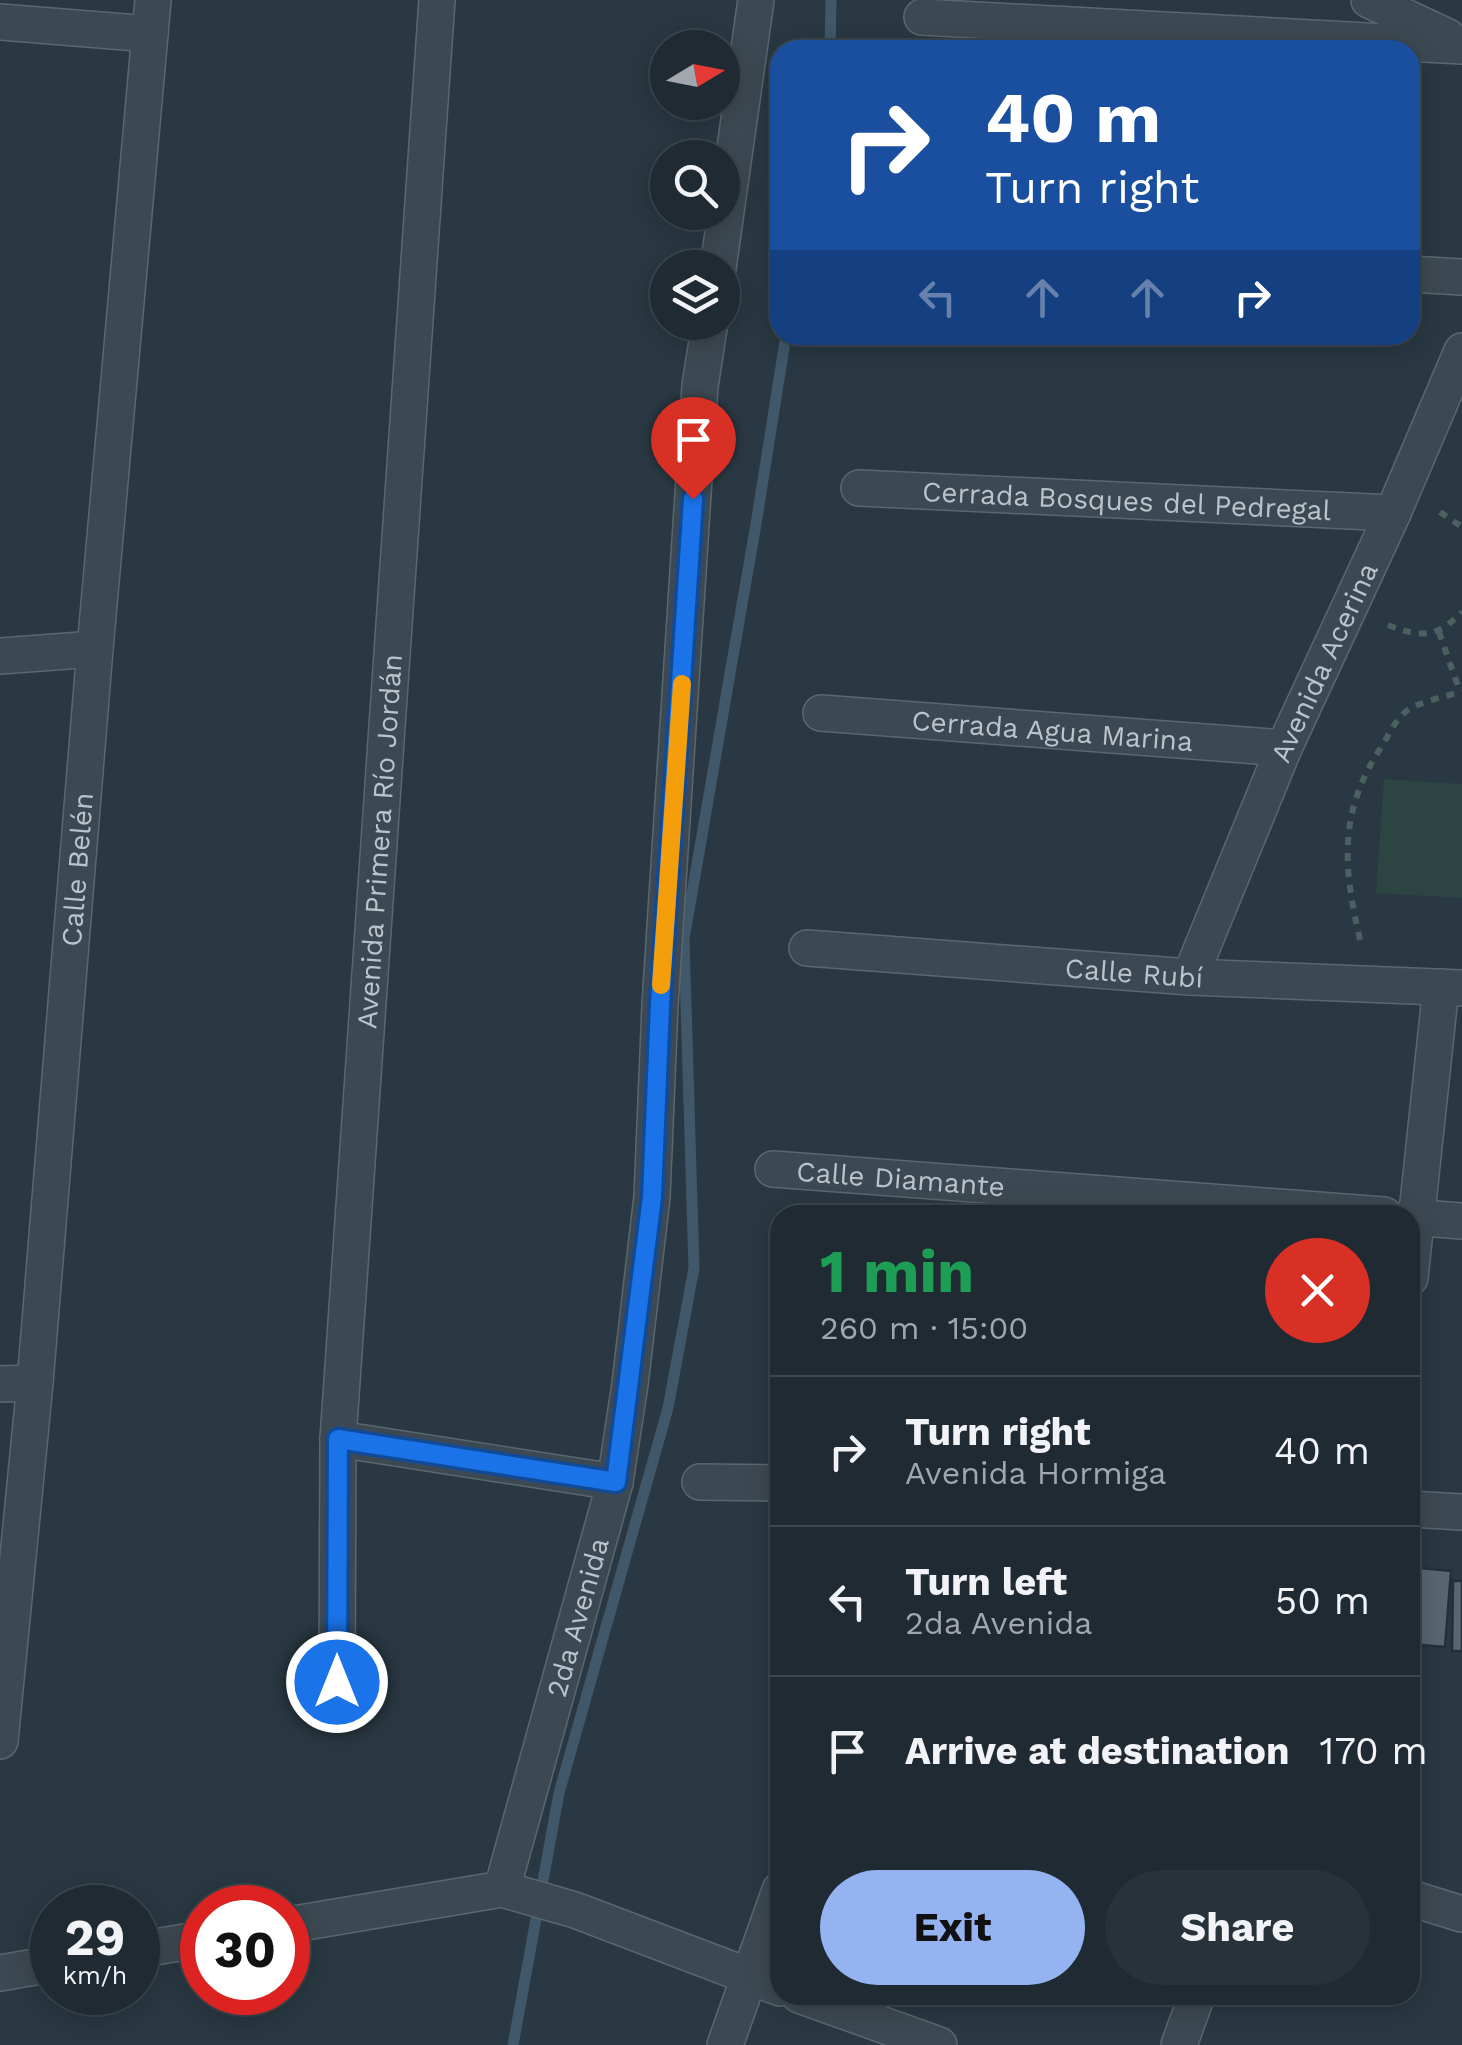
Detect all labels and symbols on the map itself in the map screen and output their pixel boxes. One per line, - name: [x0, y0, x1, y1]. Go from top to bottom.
- north arrow: [650, 30, 740, 120]
- pin: [651, 397, 736, 500]
- street label: Cerrada Bosques del Pedregal: [922, 474, 1332, 527]
- street label: Avenida Acerina: [1264, 557, 1384, 767]
- street label: Avenida Primera Río Jordán: [350, 653, 408, 1030]
- street label: Cerrada Agua Marina: [910, 703, 1194, 758]
- street label: Calle Belén: [54, 791, 100, 948]
- street label: Calle Rubí: [1064, 951, 1204, 994]
- street label: Calle Diamante: [795, 1154, 1006, 1203]
- street label: 2da Avenida: [540, 1534, 615, 1701]
- position arrow: [285, 1630, 389, 1734]
- speed limit sign: 30: [180, 1885, 310, 2015]

